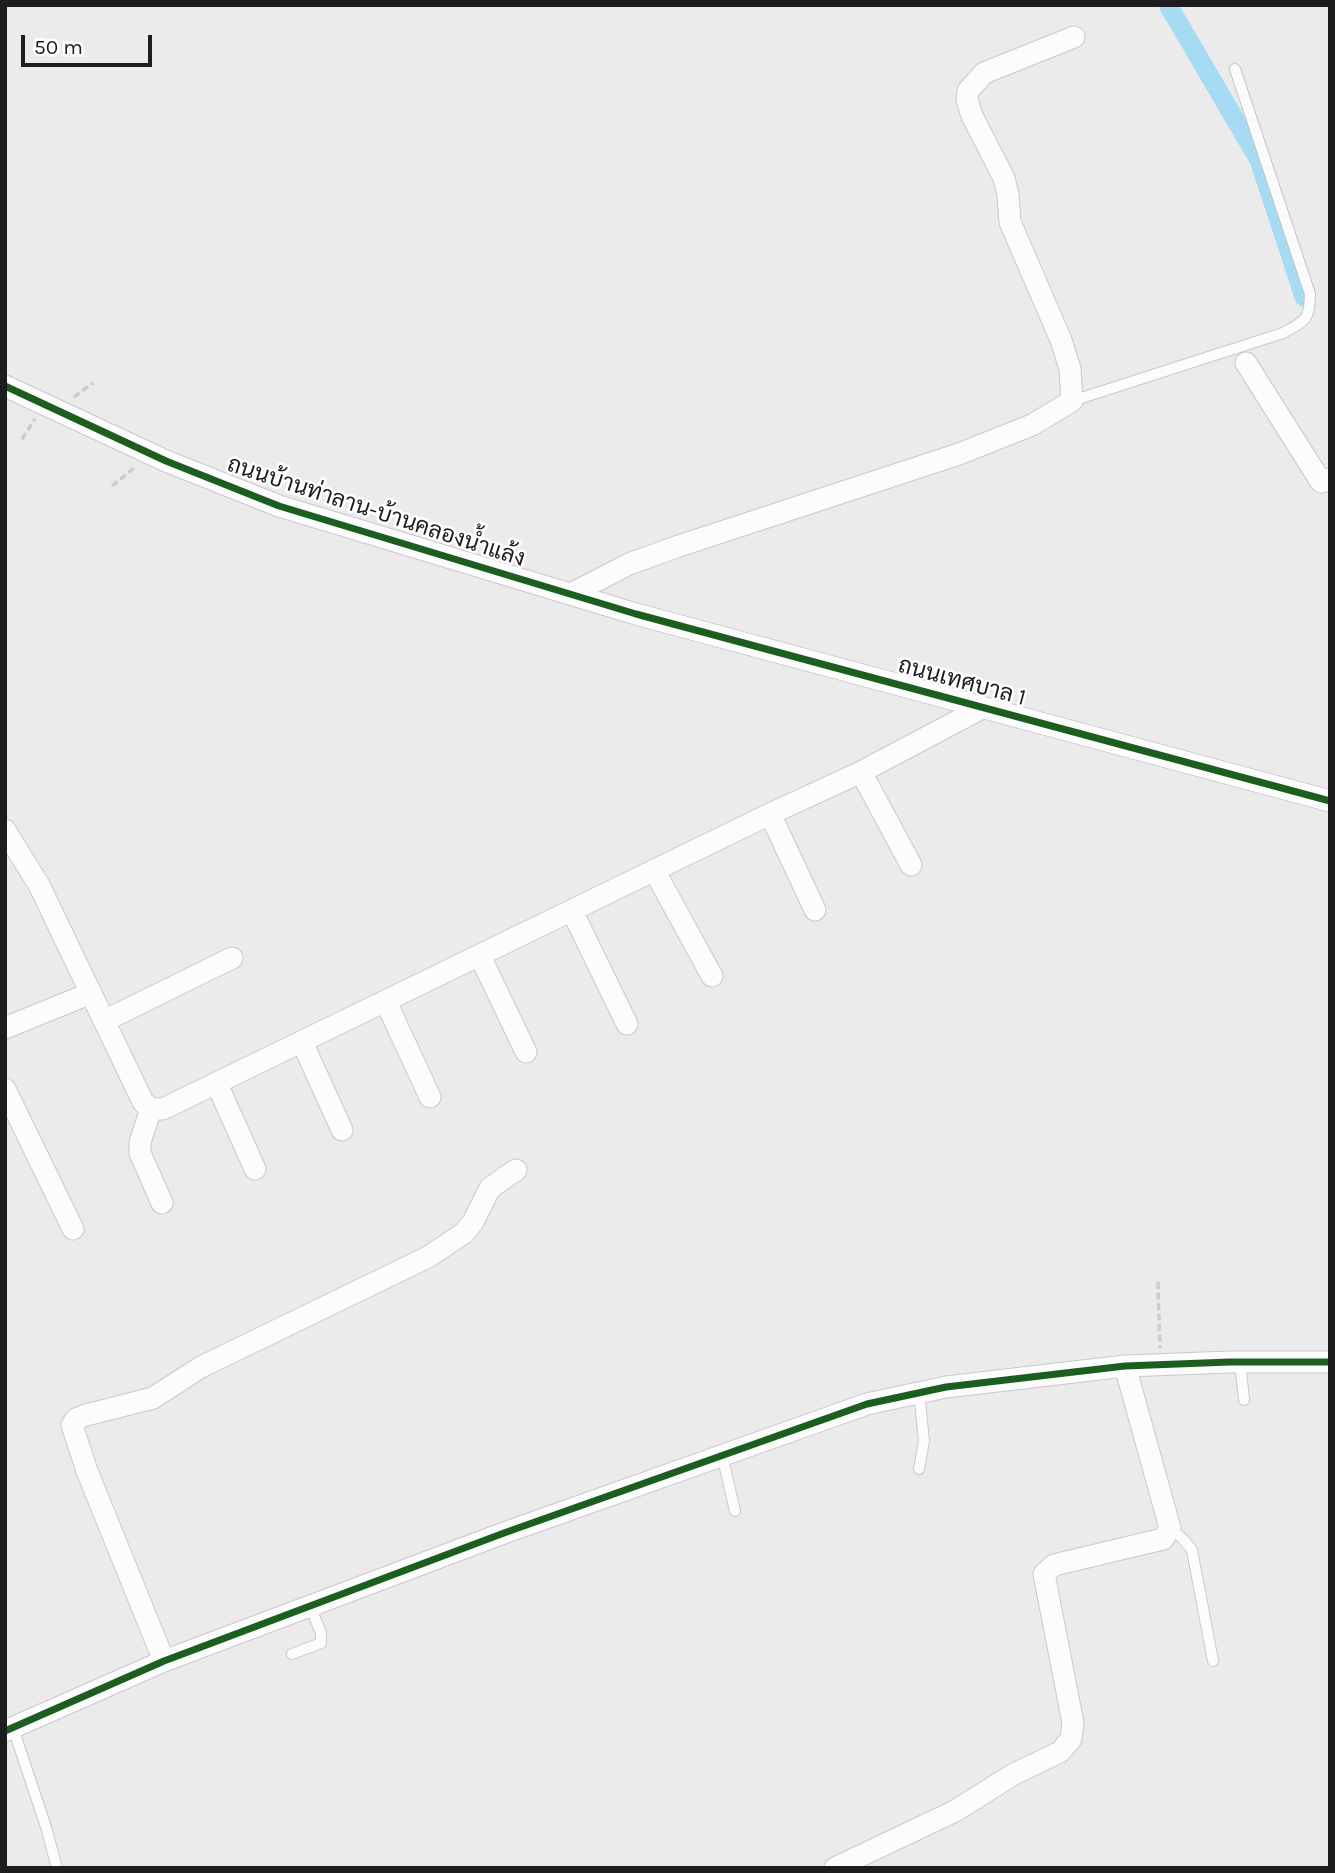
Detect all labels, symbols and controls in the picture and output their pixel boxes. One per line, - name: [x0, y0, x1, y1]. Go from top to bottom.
- scale bar: [24, 21, 156, 65]
- text: 50 m: [34, 35, 83, 59]
- street label: ถนนบ้านท่าลาน-บ้านคลองน้ำแล้ง: [224, 451, 528, 573]
- street label: ถนนเทศบาล 1: [895, 652, 1029, 712]

